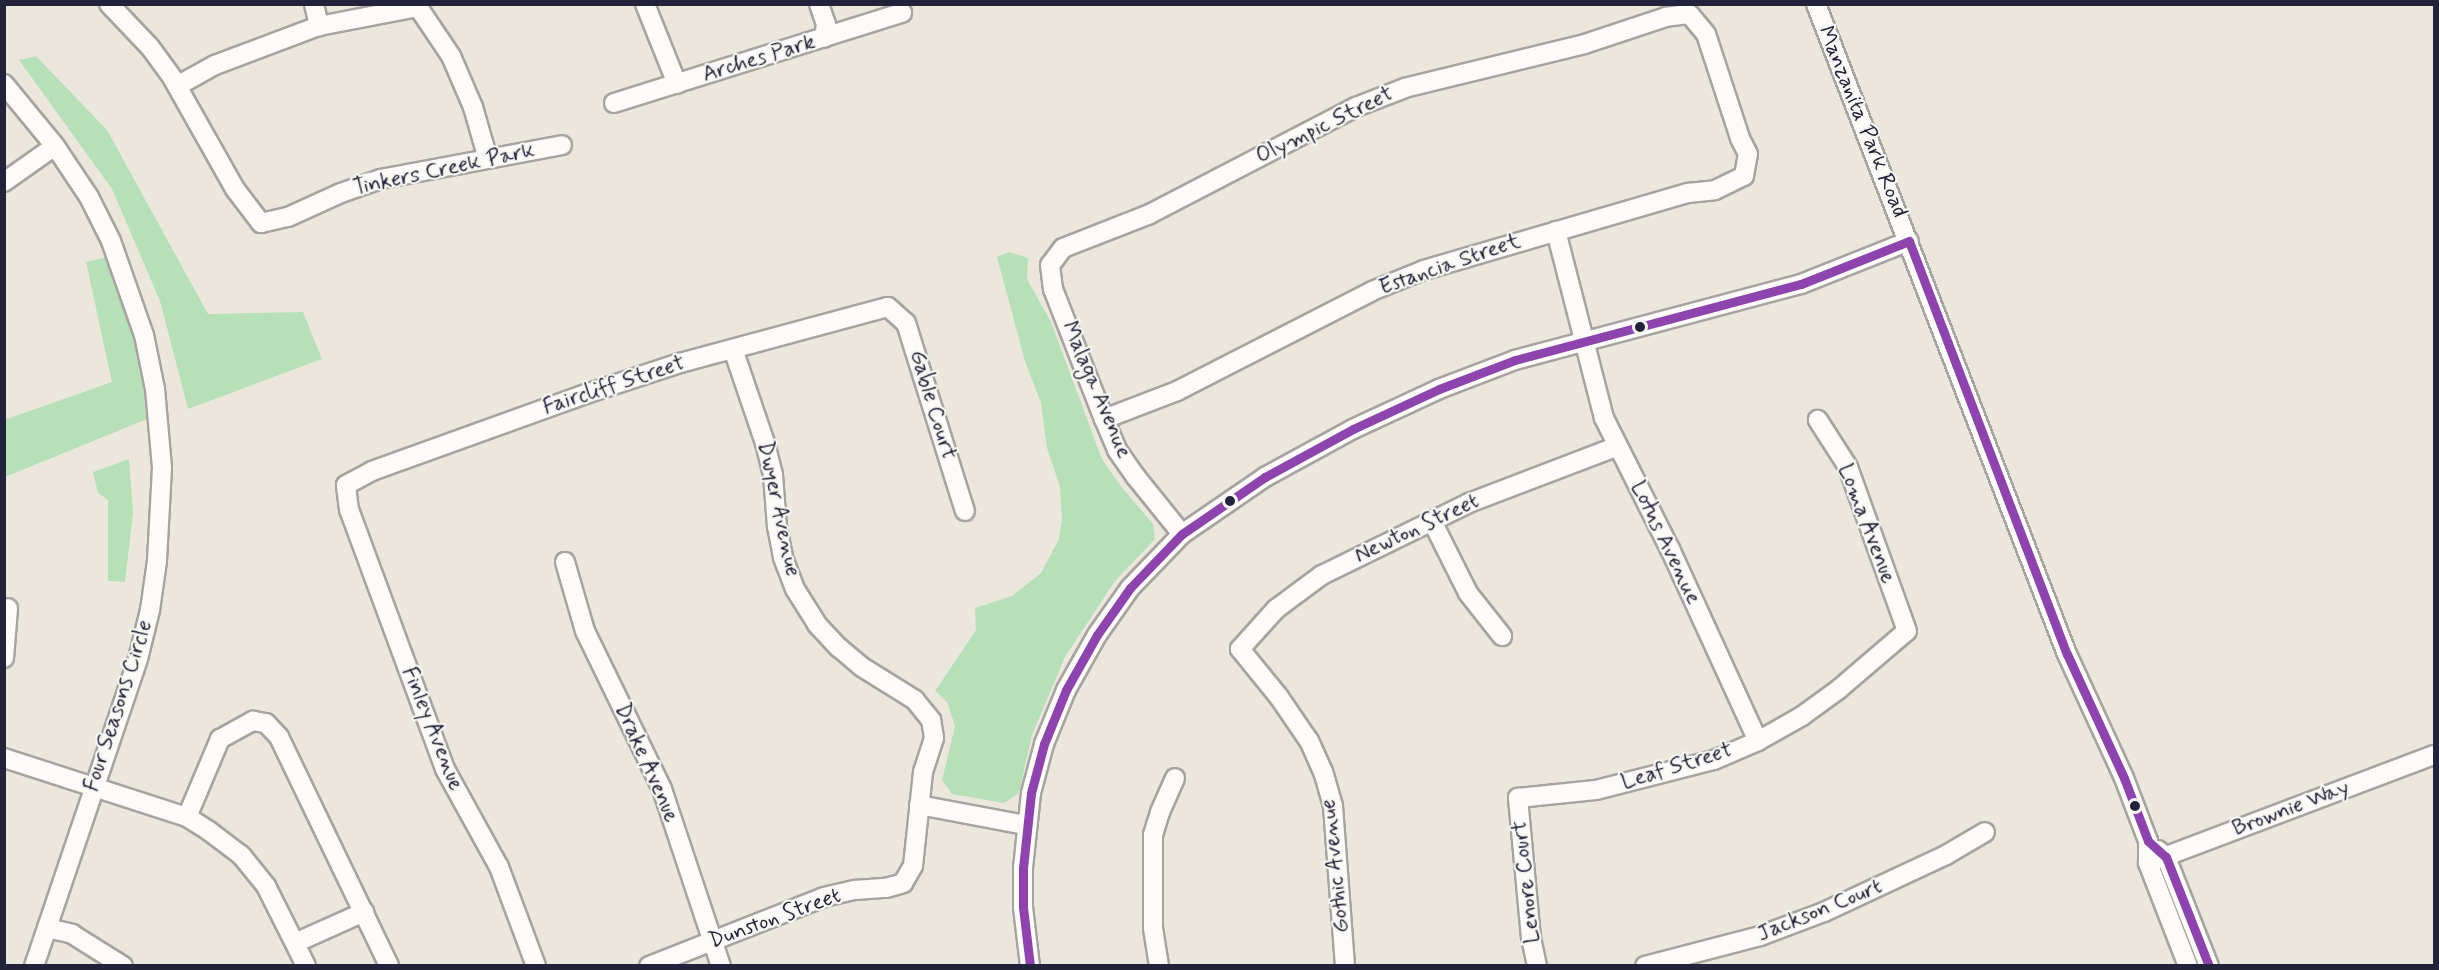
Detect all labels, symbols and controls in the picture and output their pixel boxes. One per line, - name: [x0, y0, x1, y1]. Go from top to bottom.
- street label: Manzanita Park Road: [1812, 24, 1912, 220]
- street label: Arches Park: [700, 29, 818, 89]
- street label: Olympic Street: [1253, 82, 1397, 170]
- street label: Tinkers Creek Park: [354, 139, 534, 201]
- street label: Estancia Street: [1376, 229, 1524, 301]
- street label: Malaga Avenue: [1055, 318, 1137, 462]
- unlabelled marker: [1634, 321, 1646, 333]
- street label: Gable Court: [903, 348, 961, 462]
- street label: Faircliff Street: [540, 351, 688, 421]
- street label: Dwyer Avenue: [751, 440, 805, 578]
- street label: Loma Avenue: [1830, 459, 1902, 589]
- street label: Lotus Avenue: [1625, 480, 1705, 606]
- street label: Newton Street: [1349, 488, 1485, 570]
- unlabelled marker: [1224, 495, 1236, 507]
- street label: Four Seasons Circle: [78, 615, 160, 797]
- street label: Finley Avenue: [396, 664, 468, 794]
- street label: Drake Avenue: [607, 698, 685, 828]
- street label: Leaf Street: [1619, 738, 1735, 796]
- street label: Brownie Way: [2229, 775, 2353, 843]
- street label: Gothic Avenue: [1316, 799, 1356, 933]
- unlabelled marker: [2129, 800, 2141, 812]
- street label: Lenore Court: [1507, 819, 1547, 945]
- street label: Jackson Court: [1753, 873, 1887, 949]
- street label: Dunston Street: [704, 882, 846, 956]

